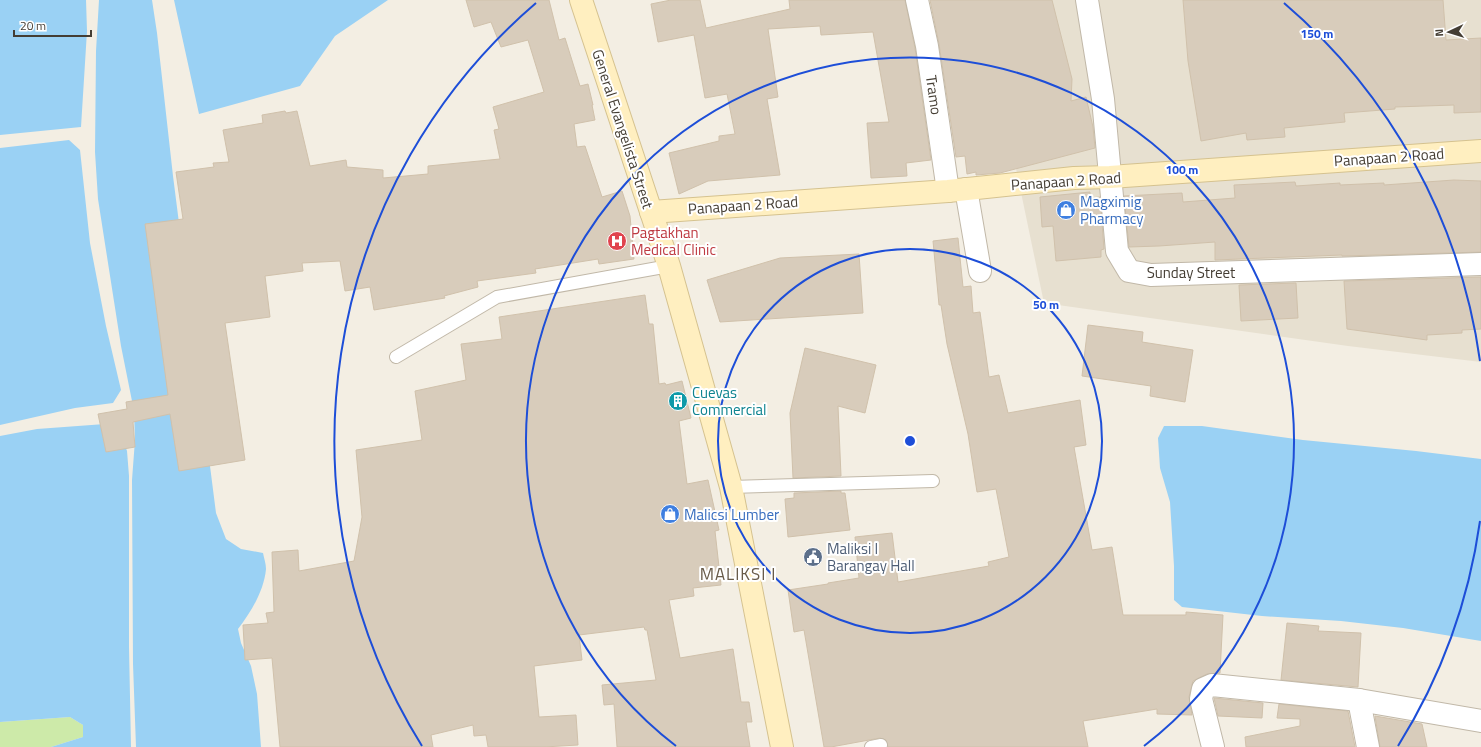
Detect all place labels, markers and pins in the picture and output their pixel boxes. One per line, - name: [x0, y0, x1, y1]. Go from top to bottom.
- place label: Magximig Pharmacy: [1080, 190, 1144, 230]
- shop icon: Magximig Pharmacy: [1055, 199, 1077, 221]
- place label: Pagtakhan Medical Clinic: [631, 221, 716, 261]
- hospital icon: Pagtakhan Medical Clinic: [606, 230, 628, 252]
- place label: Cuevas Commercial: [692, 381, 766, 421]
- building icon: Cuevas Commercial: [667, 390, 689, 412]
- centre of rings: [903, 434, 917, 448]
- shop icon: Malicsi Lumber: [659, 503, 681, 525]
- place label: Malicsi Lumber: [684, 503, 779, 526]
- place label: Maliksi I Barangay Hall: [827, 537, 915, 577]
- public building icon: Maliksi I Barangay Hall: [802, 546, 824, 568]

